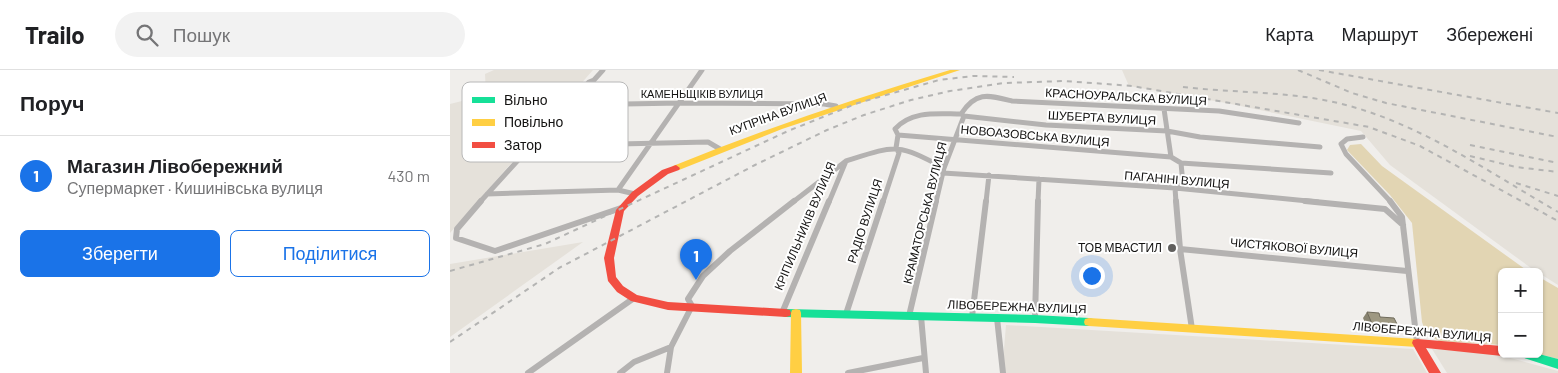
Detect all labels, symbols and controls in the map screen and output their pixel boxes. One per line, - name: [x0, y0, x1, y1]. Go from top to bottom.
- search box: [115, 12, 465, 57]
- text: Trailo: [25, 20, 85, 49]
- icon: search: [133, 21, 161, 49]
- text: Пошук: [173, 23, 230, 46]
- text: Карта: [1265, 23, 1313, 45]
- text: Маршрут: [1341, 23, 1418, 45]
- text: Збережені: [1446, 23, 1533, 45]
- legend: [462, 82, 628, 162]
- street label: КРАСНОУРАЛЬСКА ВУЛИЦЯ: [1045, 85, 1207, 108]
- street label: КАМЕНЬЩІКІВ ВУЛИЦЯ: [641, 87, 763, 100]
- street label: КУПРІНА ВУЛИЦЯ: [727, 89, 829, 138]
- text: Поруч: [20, 90, 84, 115]
- text: Вільно: [504, 91, 548, 108]
- street label: ШУБЕРТА ВУЛИЦЯ: [1048, 107, 1156, 128]
- text: Повільно: [504, 113, 564, 130]
- street label: НОВОАЗОВСЬКА ВУЛИЦЯ: [960, 122, 1110, 149]
- text: Затор: [504, 136, 542, 153]
- street label: КРАМАТОРСЬКА ВУЛИЦЯ: [900, 140, 949, 286]
- text: Магазин Лівобережний: [67, 154, 283, 177]
- street label: КРІПИЛЬНИКІВ ВУЛИЦЯ: [771, 159, 838, 292]
- text: 1: [33, 166, 39, 185]
- text: 430 m: [387, 166, 430, 185]
- street label: ПАГАНІНІ ВУЛИЦЯ: [1124, 167, 1230, 192]
- street label: РАДІО ВУЛИЦЯ: [844, 177, 885, 265]
- text: Супермаркет · Кишинівська вулиця: [67, 178, 323, 197]
- button: Зберегти: [20, 230, 220, 277]
- button: Поділитися: [230, 230, 430, 277]
- street label: ЧИСТЯКОВОЇ ВУЛИЦЯ: [1229, 234, 1359, 261]
- pin: 1: [680, 239, 712, 280]
- place label: ТОВ МВАСТИЛ: [1078, 240, 1162, 254]
- marker: ТОВ МВАСТИЛ: [1166, 242, 1178, 254]
- your location: [1079, 263, 1105, 289]
- map controls: [1498, 268, 1543, 358]
- button: +: [1498, 268, 1543, 313]
- street label: ЛІВОБЕРЕЖНА ВУЛИЦЯ: [947, 297, 1087, 316]
- button: −: [1498, 313, 1543, 358]
- street label: ЛІВОБЕРЕЖНА ВУЛИЦЯ: [1352, 318, 1492, 345]

